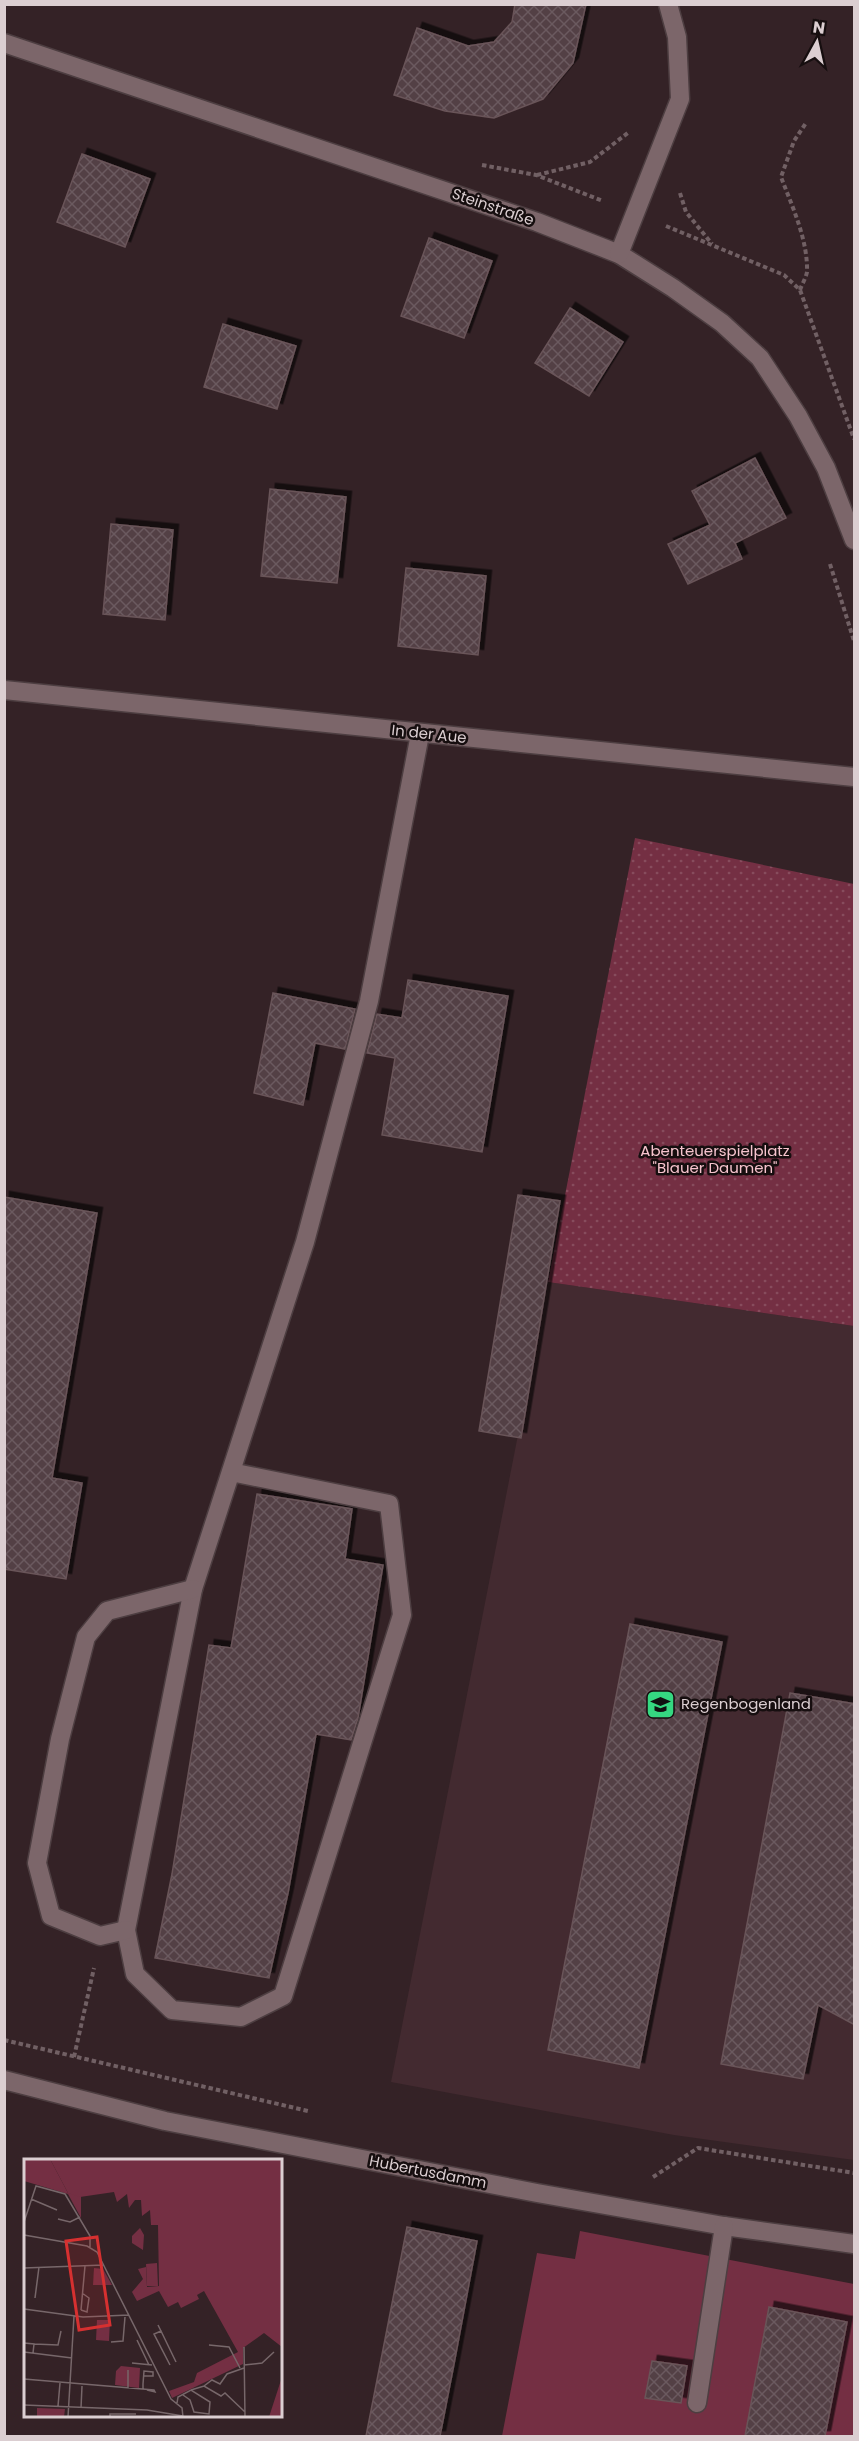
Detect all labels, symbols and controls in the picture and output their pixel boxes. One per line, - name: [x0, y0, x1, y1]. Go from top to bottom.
- north arrow: [787, 12, 847, 72]
- text: N: [811, 15, 827, 40]
- street label: Steinstraße: [449, 183, 537, 230]
- street label: In der Aue: [390, 719, 468, 748]
- park label: Abenteuerspielplatz "Blauer Daumen": [640, 1140, 790, 1178]
- school or university icon: Regenbogenland: [644, 1688, 676, 1720]
- place label: Regenbogenland: [681, 1693, 811, 1714]
- street label: Hubertusdamm: [368, 2150, 489, 2193]
- inset map: [24, 2159, 282, 2417]

